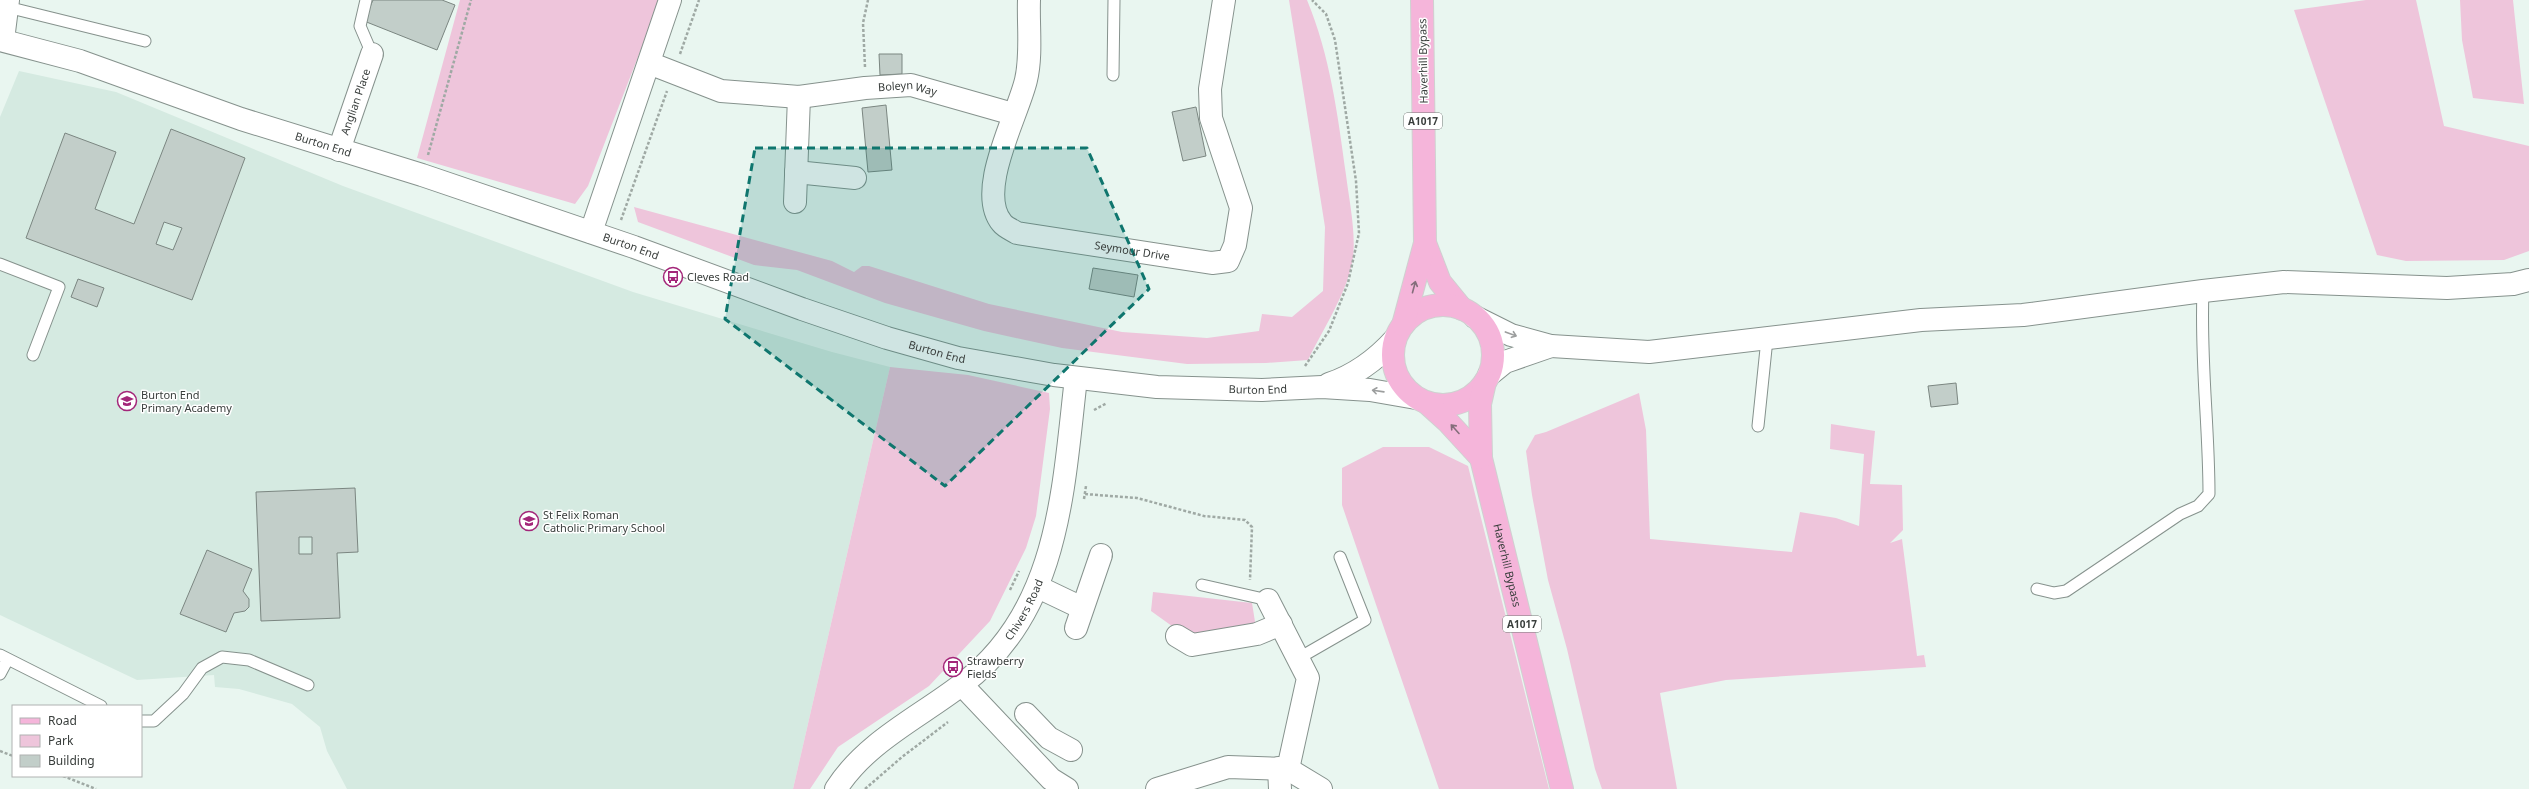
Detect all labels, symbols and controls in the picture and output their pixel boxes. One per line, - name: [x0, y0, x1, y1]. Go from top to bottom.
- street label: Haverhill Bypass: [1414, 18, 1431, 104]
- street label: Anglian Place: [337, 66, 373, 137]
- street label: Boleyn Way: [877, 77, 939, 99]
- road number: A1017: [1404, 113, 1442, 129]
- street label: Burton End: [293, 128, 354, 160]
- street label: Burton End: [601, 229, 661, 263]
- street label: Seymour Drive: [1094, 237, 1171, 263]
- bus stop icon: Cleves Road: [662, 266, 684, 288]
- place label: Cleves Road: [687, 269, 749, 284]
- one-way arrow: [1411, 281, 1418, 294]
- one-way arrow: [1504, 330, 1516, 338]
- street label: Burton End: [907, 336, 967, 366]
- street label: Burton End: [1228, 381, 1288, 397]
- place label: Burton End Primary Academy: [141, 387, 232, 415]
- one-way arrow: [1372, 387, 1385, 395]
- school or university icon: Burton End Primary Academy: [116, 390, 138, 412]
- one-way arrow: [1450, 424, 1459, 435]
- place label: St Felix Roman Catholic Primary School: [543, 507, 665, 535]
- school or university icon: St Felix Roman Catholic Primary School: [518, 510, 540, 532]
- street label: Haverhill Bypass: [1490, 522, 1525, 608]
- street label: Chivers Road: [1001, 577, 1046, 643]
- road number: A1017: [1503, 616, 1541, 632]
- place label: Strawberry Fields: [967, 653, 1024, 681]
- bus stop icon: Strawberry Fields: [942, 656, 964, 678]
- legend: [12, 705, 142, 777]
- text: Road: [48, 712, 77, 729]
- text: Park: [48, 732, 74, 749]
- text: Building: [48, 752, 95, 769]

